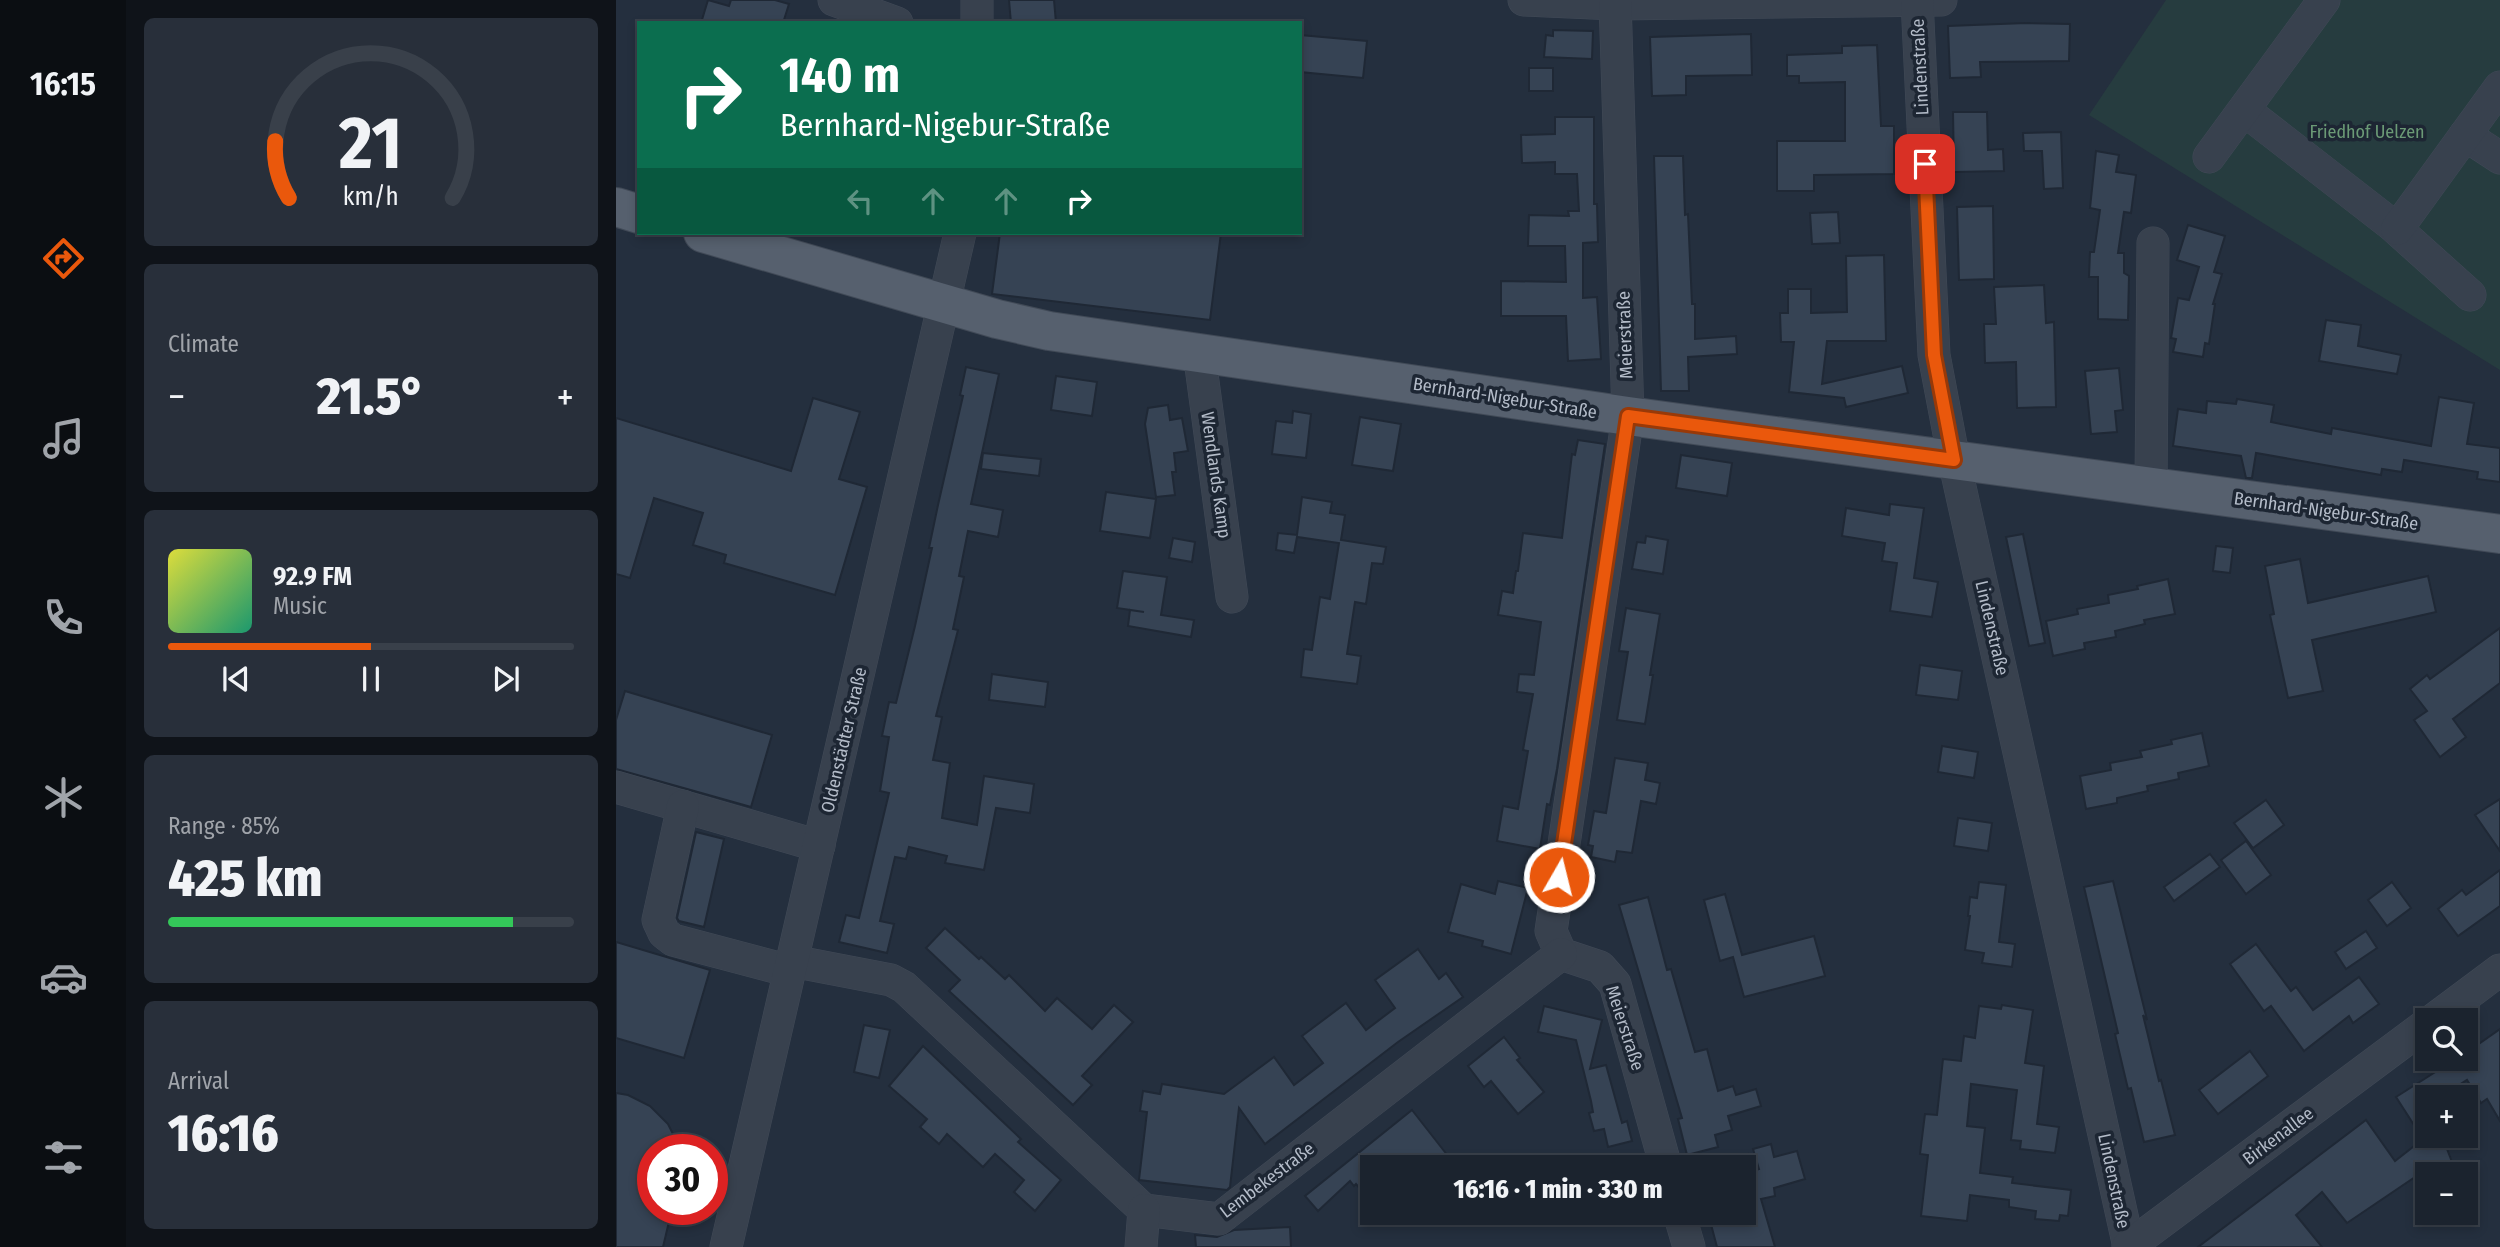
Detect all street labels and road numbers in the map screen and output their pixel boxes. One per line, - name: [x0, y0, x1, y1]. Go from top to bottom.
- street label: Lindenstraße: [1906, 18, 1934, 116]
- street label: Meierstraße: [1612, 291, 1638, 379]
- street label: Bernhard-Nigebur-Straße: [1411, 373, 1599, 423]
- street label: Wendlands Kamp: [1196, 410, 1236, 540]
- street label: Bernhard-Nigebur-Straße: [2232, 487, 2420, 535]
- street label: Lindenstraße: [1970, 578, 2014, 678]
- street label: Oldenstädter Straße: [817, 665, 871, 815]
- street label: Meierstraße: [1601, 983, 1649, 1073]
- street label: Birkenallee: [2238, 1102, 2318, 1170]
- street label: Lindenstraße: [2093, 1131, 2135, 1231]
- street label: Lembekestraße: [1215, 1137, 1319, 1223]

